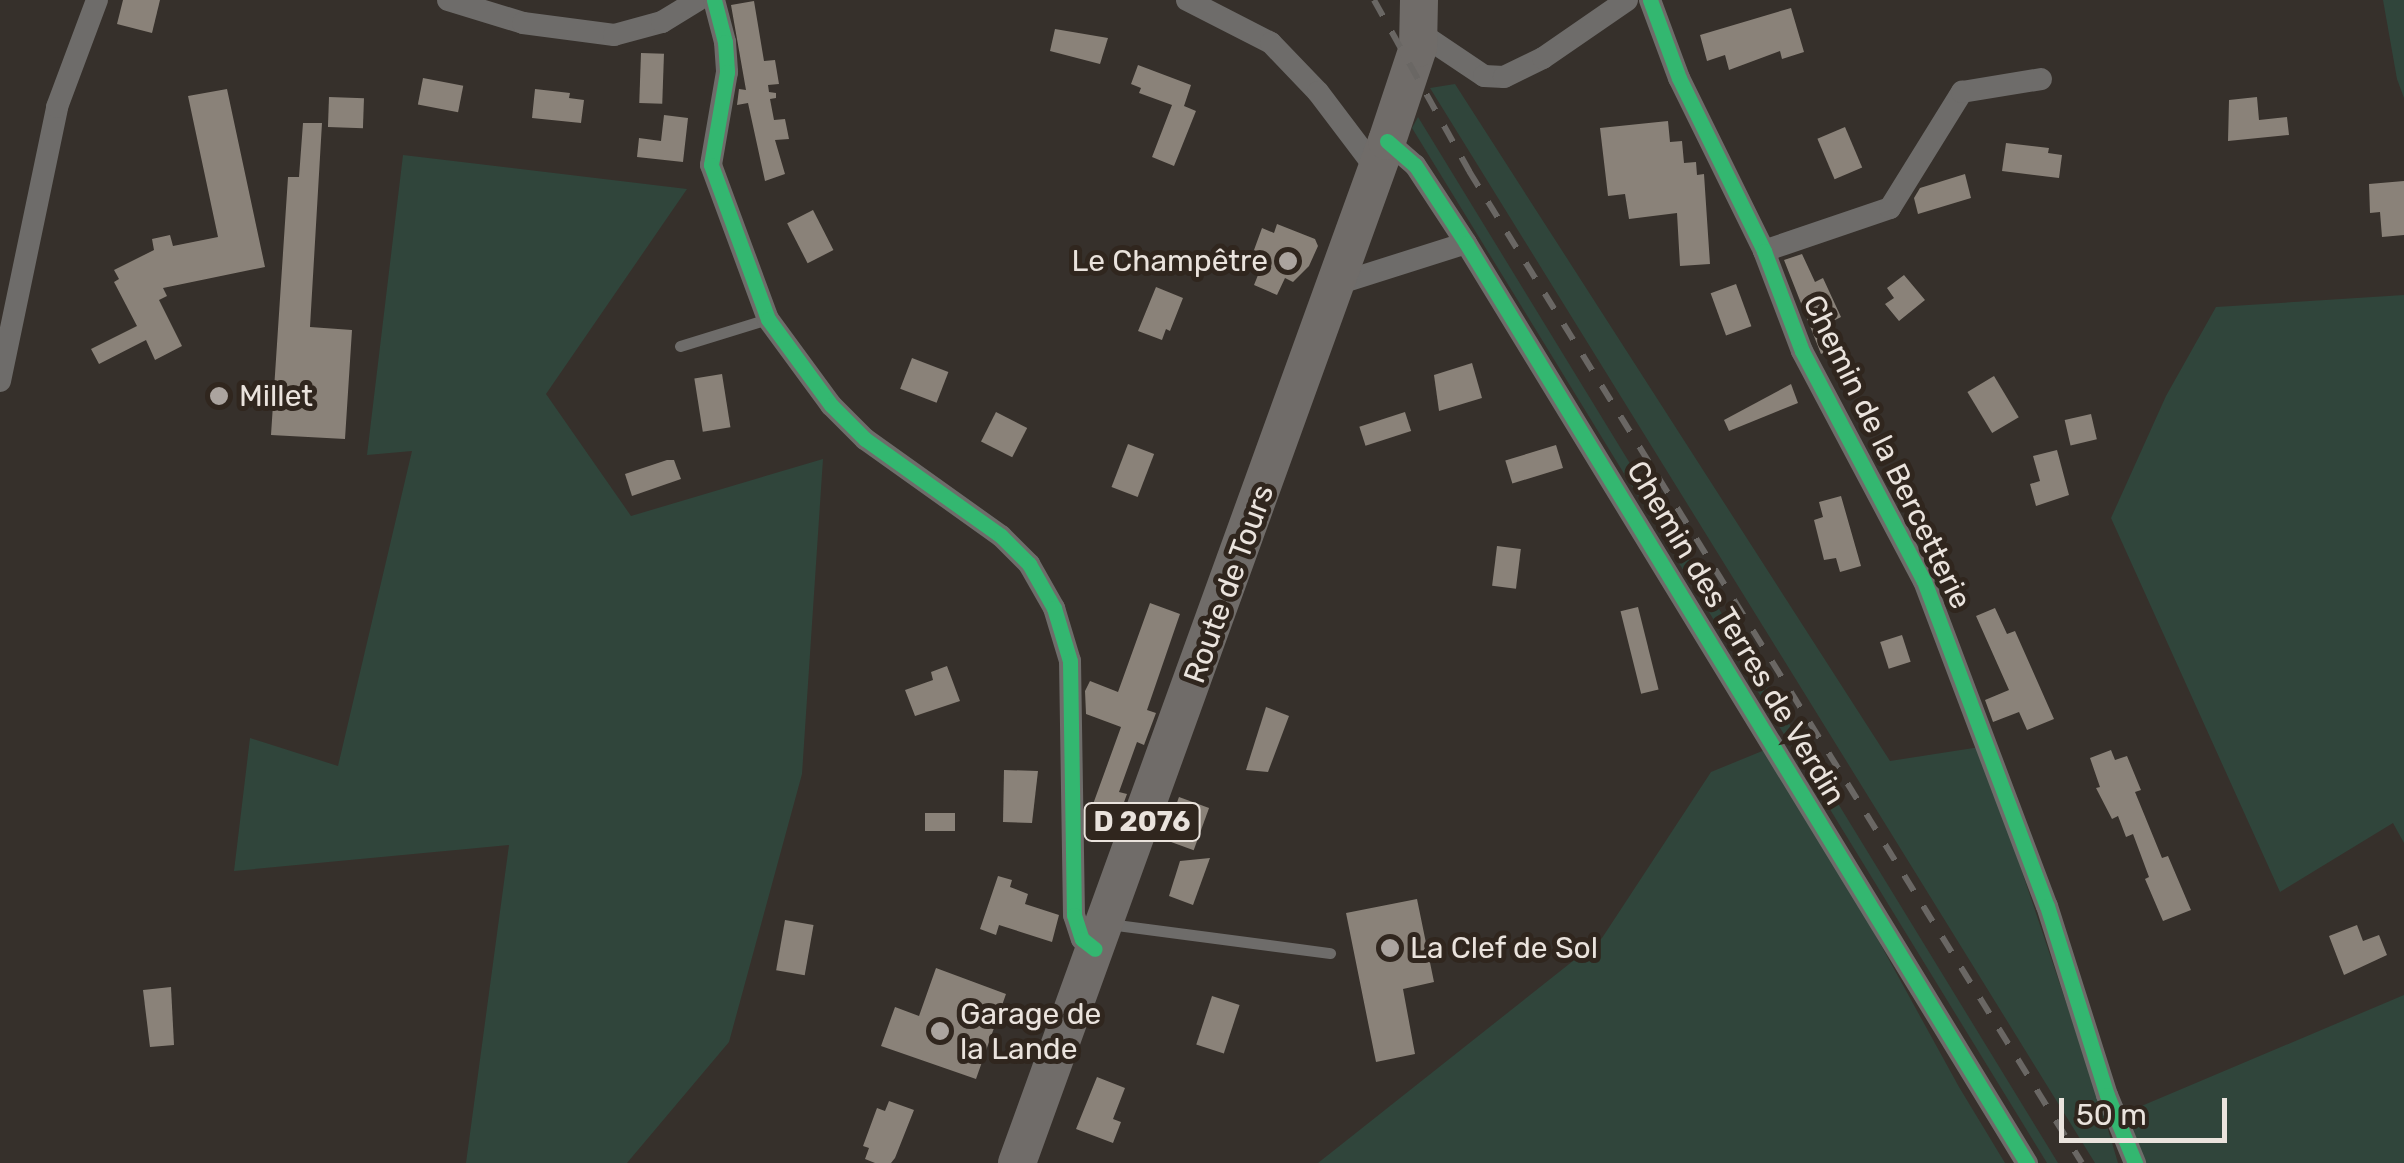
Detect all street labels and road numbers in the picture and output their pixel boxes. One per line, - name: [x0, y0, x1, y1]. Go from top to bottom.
- street label: Chemin de la Bercetterie: [1795, 289, 1979, 615]
- street label: Chemin des Terres de Verdin: [1619, 454, 1853, 812]
- street label: Route de Tours: [1176, 480, 1282, 688]
- road number: D 2076: [1082, 799, 1202, 845]

